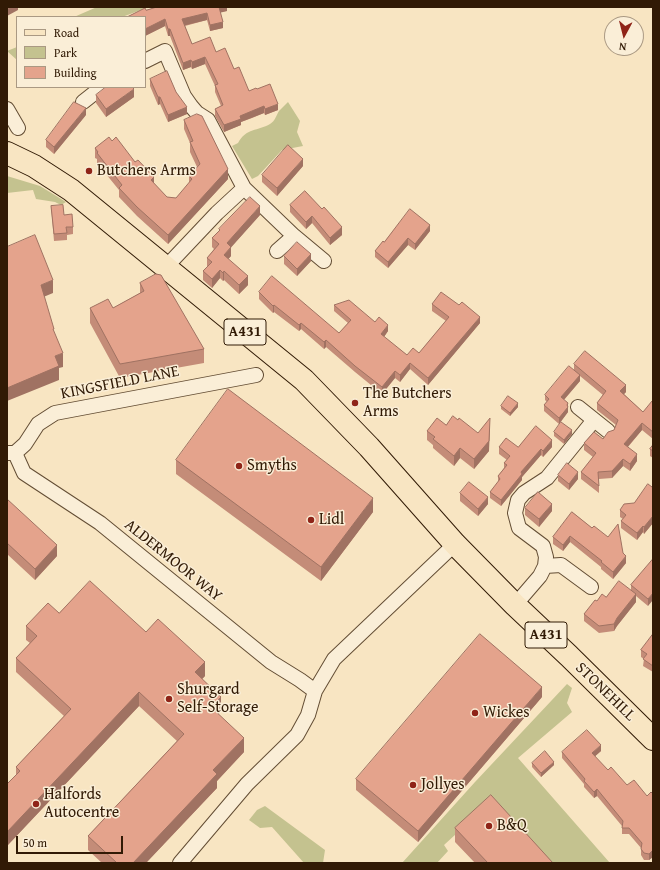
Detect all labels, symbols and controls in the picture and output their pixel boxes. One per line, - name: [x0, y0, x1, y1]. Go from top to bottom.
- legend: [16, 16, 146, 88]
- north arrow: [604, 16, 644, 56]
- text: Road: [54, 24, 79, 41]
- text: N: [618, 39, 627, 55]
- text: Park: [54, 44, 77, 61]
- text: Building: [54, 64, 97, 81]
- place label: Butchers Arms: [97, 161, 196, 181]
- marker: Butchers Arms: [84, 166, 94, 176]
- road number: A431: [224, 319, 266, 345]
- street label: KINGSFIELD LANE: [59, 362, 181, 404]
- place label: The Butchers Arms: [363, 384, 452, 422]
- marker: The Butchers Arms: [350, 398, 360, 408]
- place label: Smyths: [247, 456, 297, 476]
- marker: Smyths: [234, 461, 244, 471]
- place label: Lidl: [319, 510, 344, 530]
- marker: Lidl: [306, 515, 316, 525]
- street label: ALDERMOOR WAY: [120, 516, 226, 606]
- road number: A431: [525, 622, 567, 648]
- street label: STONEHILL: [571, 659, 639, 725]
- place label: Shurgard Self-Storage: [177, 680, 259, 718]
- marker: Shurgard Self-Storage: [164, 694, 174, 704]
- place label: Wickes: [483, 703, 530, 723]
- marker: Wickes: [470, 708, 480, 718]
- place label: Jollyes: [421, 775, 465, 795]
- marker: Jollyes: [408, 780, 418, 790]
- place label: Halfords Autocentre: [44, 785, 119, 823]
- marker: Halfords Autocentre: [31, 799, 41, 809]
- place label: B&Q: [497, 816, 527, 836]
- marker: B&Q: [484, 821, 494, 831]
- scale bar: [18, 828, 125, 854]
- text: 50 m: [23, 834, 47, 851]

